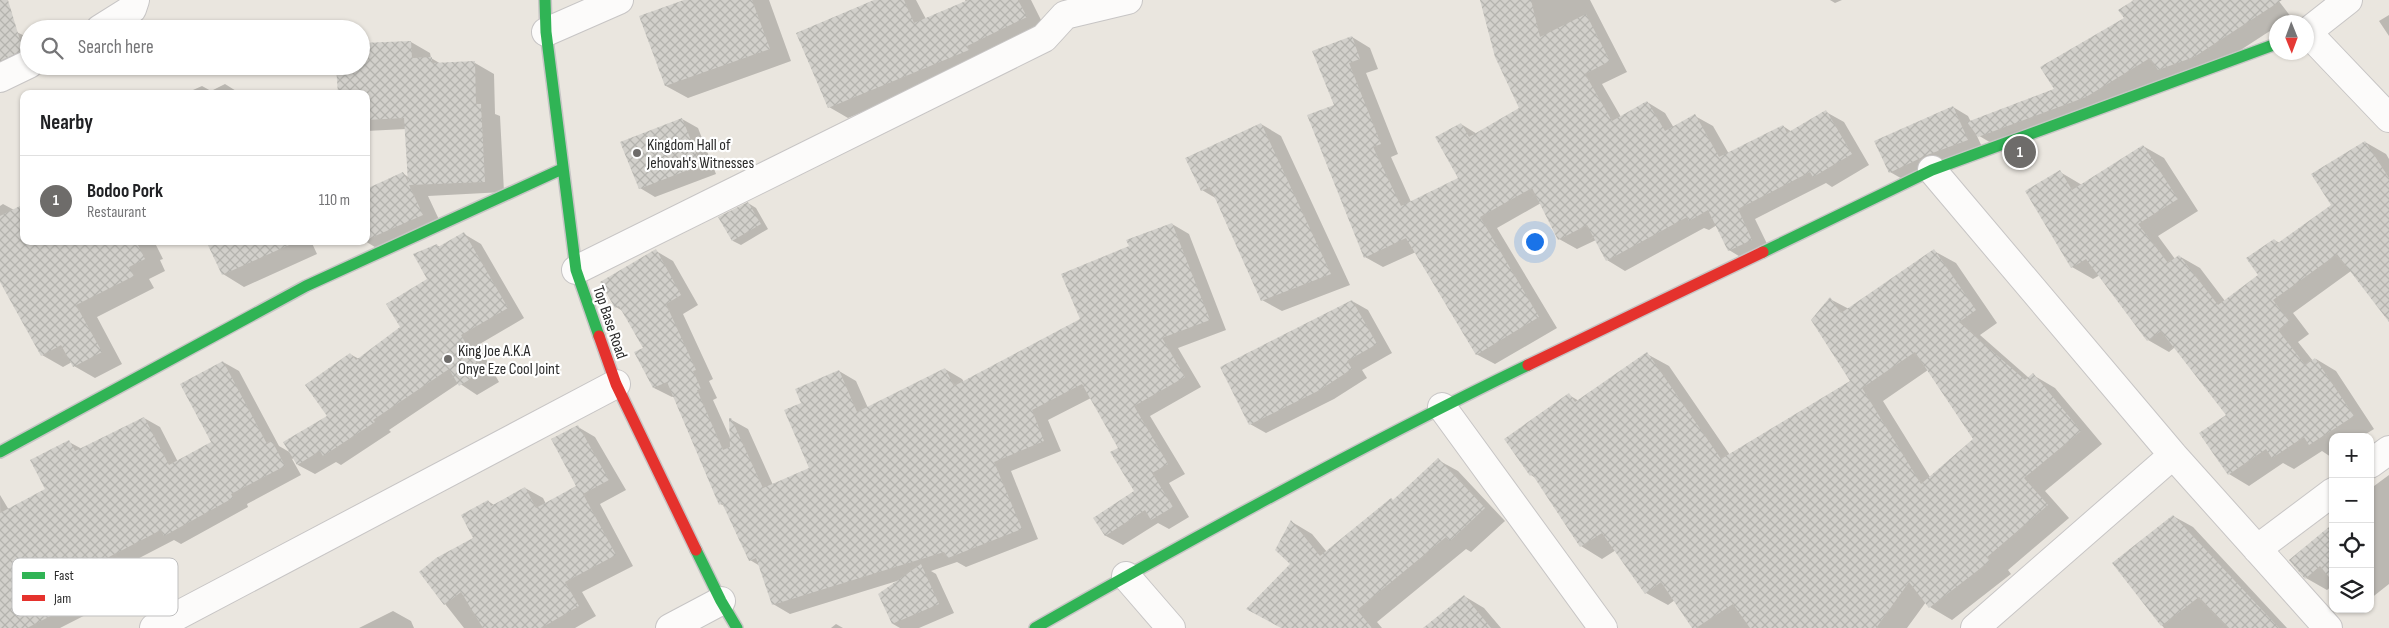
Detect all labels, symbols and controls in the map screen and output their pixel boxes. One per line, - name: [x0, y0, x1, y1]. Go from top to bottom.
- north arrow: [2269, 15, 2314, 60]
- search box: [20, 20, 370, 75]
- icon: search: [38, 34, 66, 62]
- text: Search here: [78, 36, 154, 59]
- text: Nearby: [40, 110, 93, 135]
- pin: 1: [2004, 133, 2036, 171]
- place label: Kingdom Hall of Jehovah's Witnesses: [646, 136, 755, 173]
- marker: Kingdom Hall of Jehovah's Witnesses: [631, 147, 643, 159]
- text: Bodoo Pork: [87, 180, 163, 203]
- text: 1: [53, 191, 59, 210]
- text: 110 m: [319, 191, 350, 210]
- text: Restaurant: [87, 203, 146, 222]
- your location: [1522, 229, 1548, 255]
- street label: Top Base Road: [588, 283, 631, 361]
- place label: King Joe A.K.A Onye Eze Cool Joint: [458, 342, 560, 379]
- marker: King Joe A.K.A Onye Eze Cool Joint: [442, 353, 454, 365]
- map controls: [2329, 433, 2374, 613]
- button: +: [2329, 433, 2374, 478]
- button: −: [2329, 478, 2374, 523]
- button: locate: [2329, 523, 2374, 568]
- legend: [12, 558, 178, 616]
- text: Fast: [54, 567, 74, 584]
- button: layers: [2329, 568, 2374, 613]
- text: Jam: [53, 590, 71, 607]

